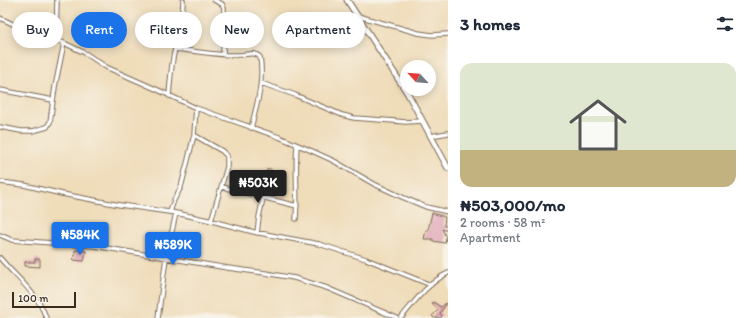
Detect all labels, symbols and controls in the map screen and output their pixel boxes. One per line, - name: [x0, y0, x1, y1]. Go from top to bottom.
- chip: Buy: [12, 12, 63, 48]
- chip: Rent: [71, 12, 127, 48]
- chip: Filters: [135, 12, 202, 48]
- chip: New: [210, 12, 264, 48]
- chip: Apartment: [272, 12, 365, 48]
- icon: filters: [714, 13, 736, 35]
- text: 3 homes: [460, 14, 520, 34]
- north arrow: [400, 60, 436, 96]
- map controls: [400, 60, 436, 96]
- icon: home: [562, 89, 634, 161]
- pin: ₦503K: [230, 170, 286, 204]
- text: ₦503K: [239, 175, 277, 190]
- text: ₦503,000/mo: [460, 195, 566, 215]
- text: 2 rooms · 58 m²: [460, 215, 545, 230]
- pin: ₦584K: [52, 222, 108, 256]
- text: ₦584K: [61, 227, 99, 242]
- text: Apartment: [460, 230, 521, 245]
- pin: ₦589K: [145, 232, 201, 266]
- text: ₦589K: [154, 237, 192, 252]
- scale bar: [12, 290, 76, 309]
- text: 100 m: [18, 292, 48, 305]

